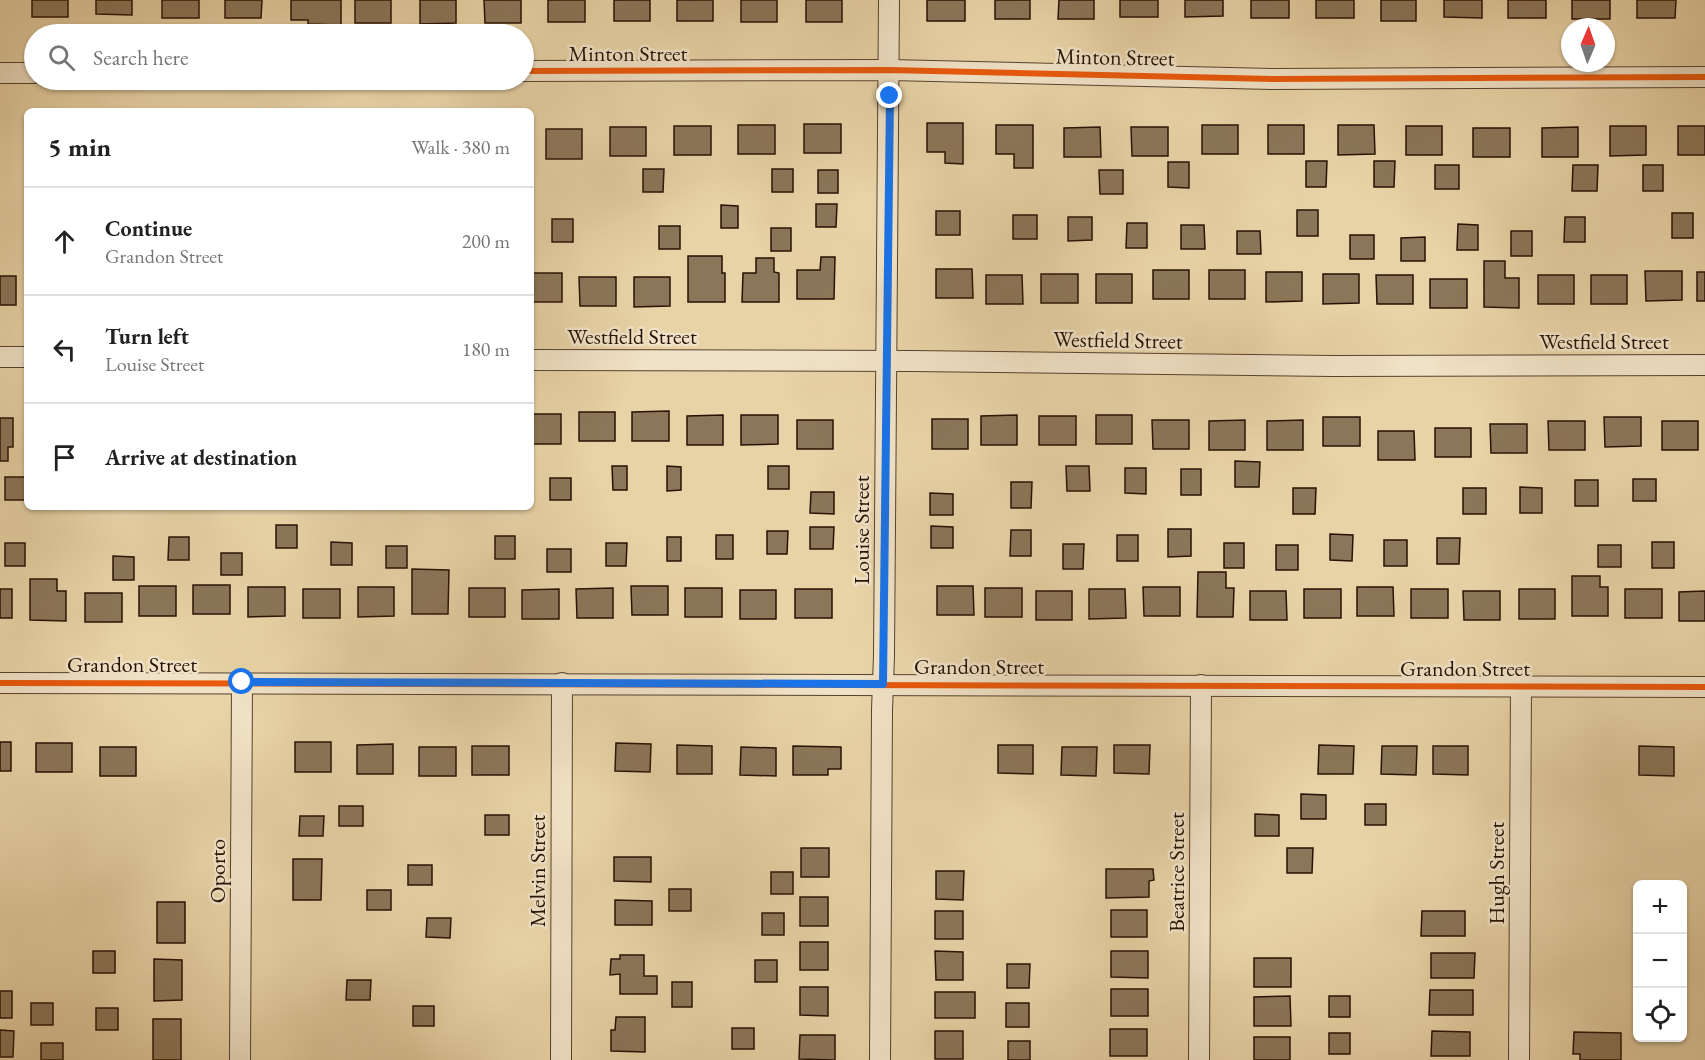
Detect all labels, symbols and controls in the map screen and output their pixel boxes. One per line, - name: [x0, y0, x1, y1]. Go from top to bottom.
- north arrow: [1561, 18, 1615, 72]
- search box: [24, 24, 534, 90]
- street label: Minton Street: [569, 39, 688, 68]
- icon: search: [45, 41, 78, 74]
- street label: Minton Street: [1055, 41, 1175, 73]
- text: Search here: [93, 43, 188, 72]
- route end: [876, 82, 902, 108]
- text: 5 min: [48, 130, 111, 164]
- text: Walk · 380 m: [411, 134, 510, 160]
- text: Continue: [105, 214, 192, 243]
- icon: ahead: [48, 225, 81, 258]
- text: 200 m: [462, 228, 510, 254]
- text: Grandon Street: [105, 243, 223, 269]
- text: Turn left: [105, 322, 189, 351]
- street label: Westfield Street: [567, 322, 697, 351]
- street label: Westfield Street: [1053, 324, 1183, 356]
- street label: Westfield Street: [1539, 327, 1669, 356]
- icon: left: [48, 333, 81, 366]
- text: 180 m: [462, 336, 510, 362]
- text: Louise Street: [105, 351, 204, 377]
- icon: arrive: [48, 441, 81, 474]
- text: Arrive at destination: [105, 443, 297, 472]
- street label: Louise Street: [847, 475, 876, 585]
- street label: Grandon Street: [67, 650, 197, 679]
- street label: Grandon Street: [914, 652, 1044, 681]
- street label: Grandon Street: [1400, 654, 1530, 683]
- route start: [228, 668, 254, 694]
- street label: Beatrice Street: [1162, 812, 1191, 932]
- street label: Melvin Street: [523, 815, 552, 927]
- street label: Hugh Street: [1482, 821, 1511, 925]
- street label: Oporto: [203, 839, 232, 903]
- map controls: [1633, 880, 1687, 1042]
- button: +: [1633, 880, 1687, 934]
- button: −: [1633, 934, 1687, 988]
- button: locate: [1633, 988, 1687, 1042]

